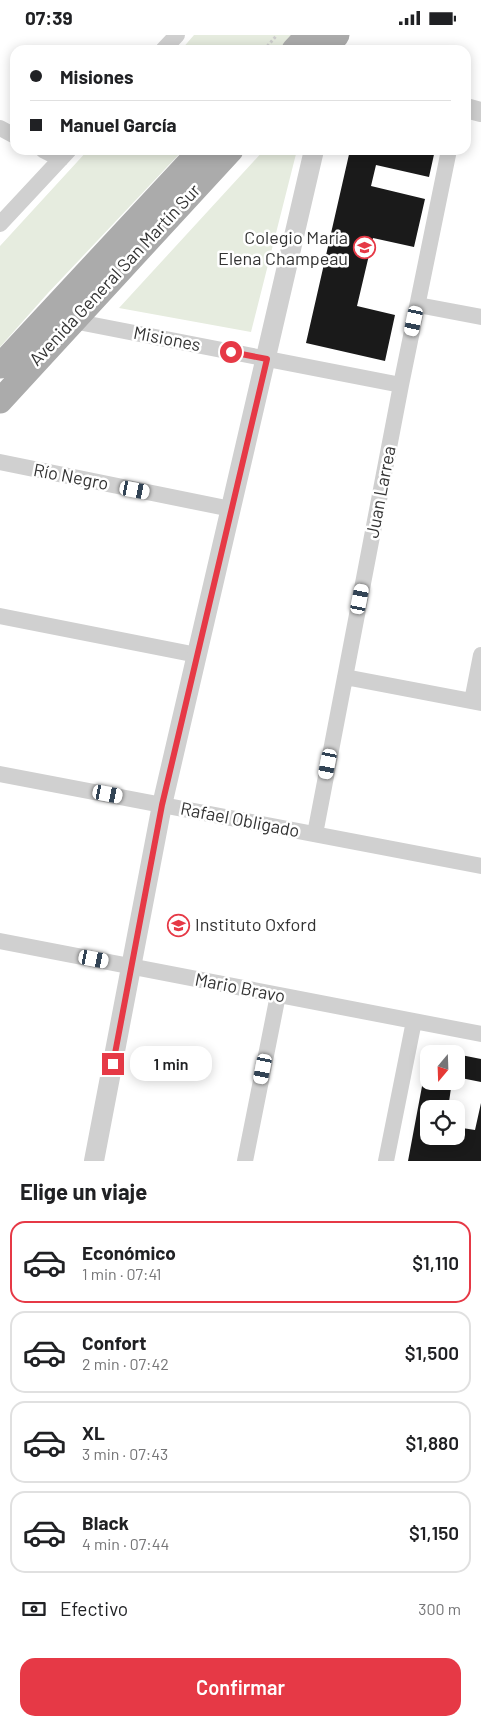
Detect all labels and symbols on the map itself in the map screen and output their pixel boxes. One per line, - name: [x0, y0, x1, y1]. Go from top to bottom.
- street label: Avenida General San Martín Sur: [24, 178, 205, 370]
- place label: Colegio María Elena Champeau: [218, 226, 348, 269]
- school or university icon: Colegio María Elena Champeau: [352, 236, 376, 260]
- car: [403, 305, 424, 337]
- street label: Misiones: [132, 321, 203, 355]
- route start: [220, 341, 242, 363]
- street label: Juan Larrea: [360, 444, 400, 540]
- street label: Río Negro: [32, 458, 111, 494]
- car: [118, 480, 151, 500]
- car: [349, 583, 370, 615]
- car: [317, 748, 338, 780]
- car: [91, 784, 124, 804]
- street label: Rafael Obligado: [179, 797, 302, 841]
- school or university icon: Instituto Oxford: [167, 913, 191, 937]
- place label: Instituto Oxford: [195, 913, 316, 935]
- car: [77, 949, 110, 969]
- street label: Mario Bravo: [193, 967, 287, 1007]
- north arrow: [420, 1045, 465, 1090]
- callout: 1 min: [130, 1047, 213, 1081]
- route end: [102, 1053, 124, 1075]
- car: [252, 1053, 273, 1085]

